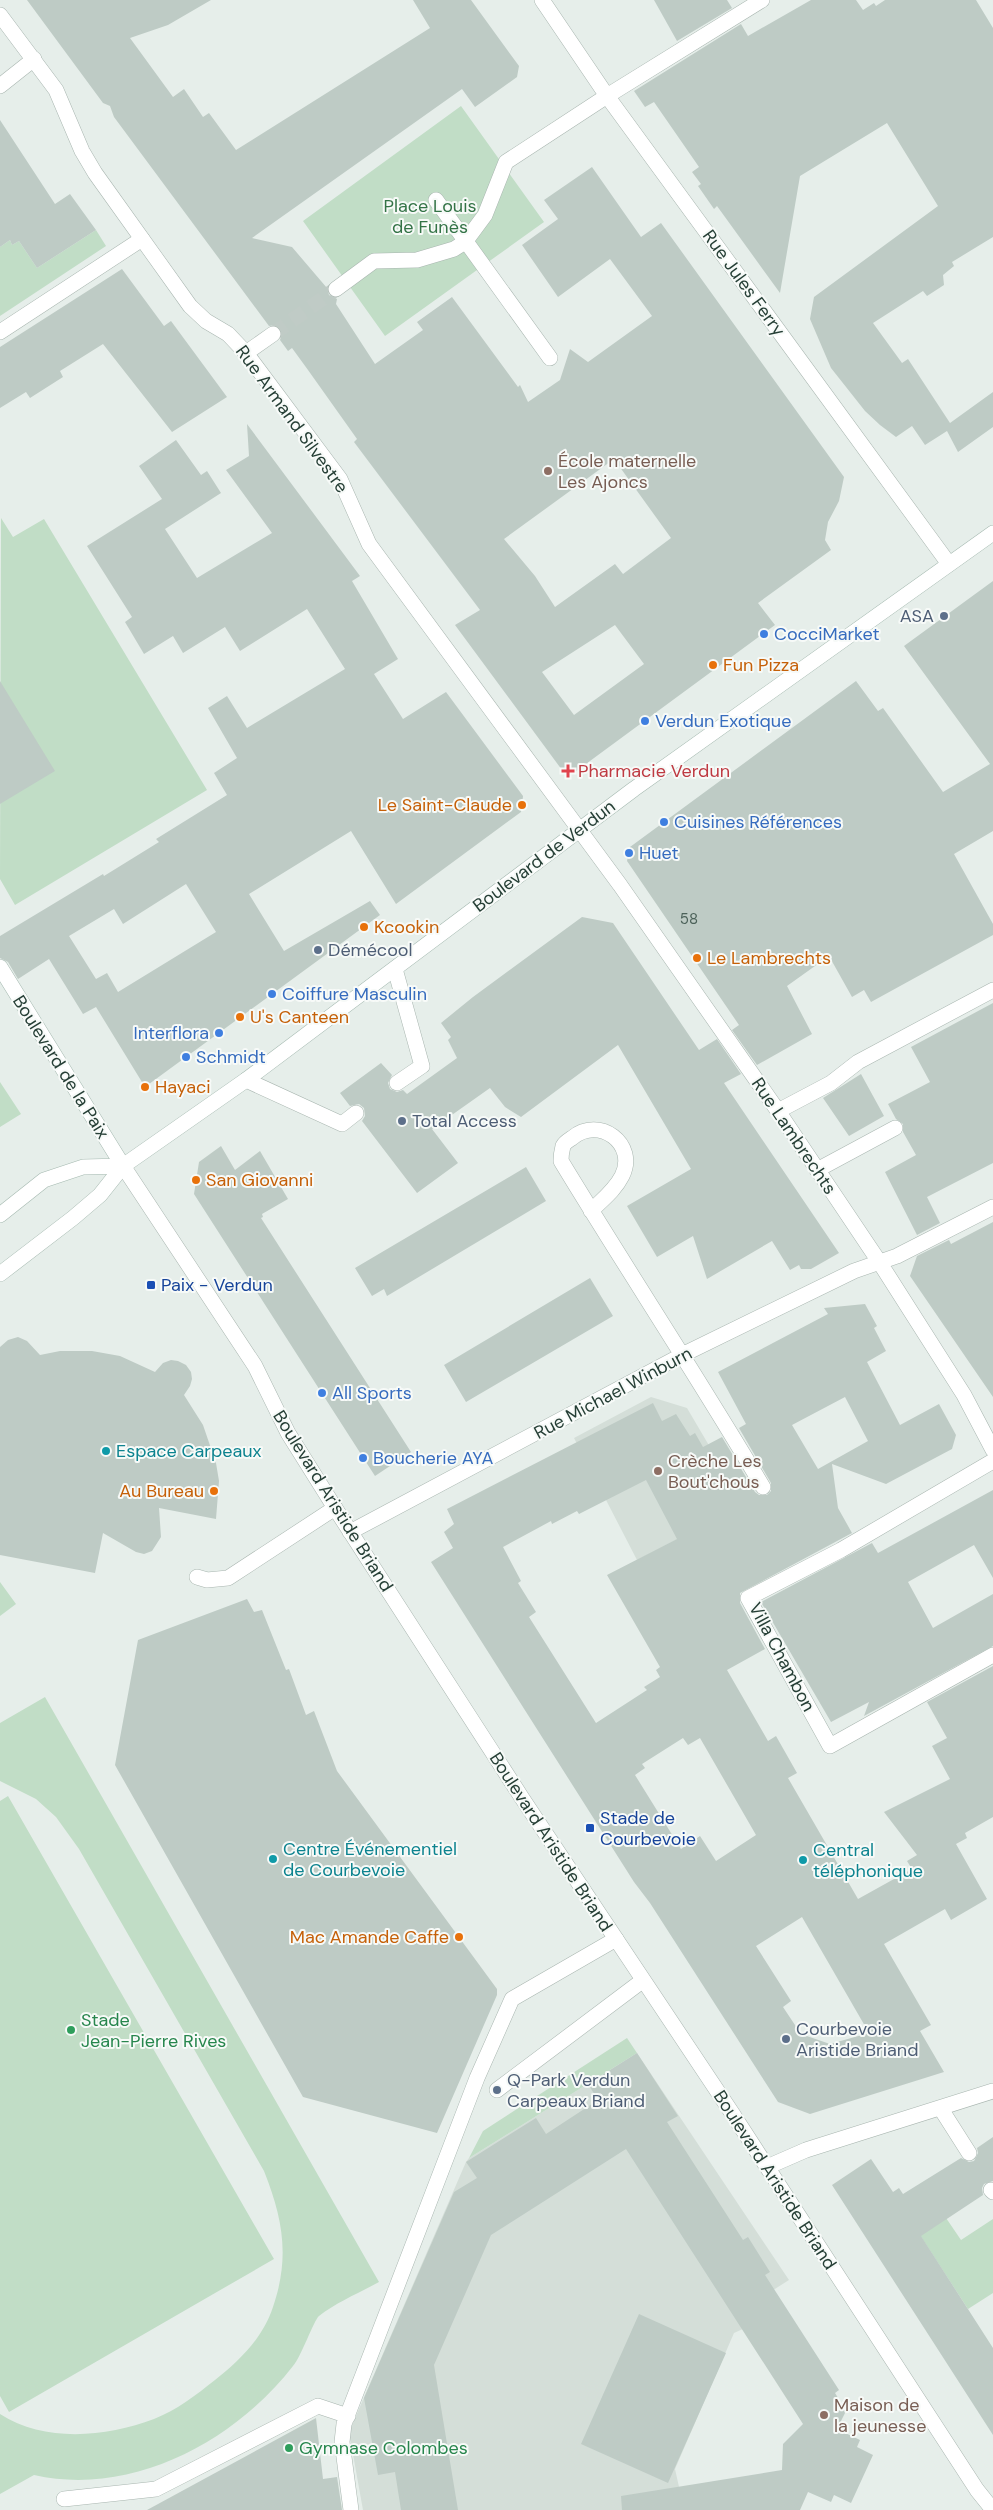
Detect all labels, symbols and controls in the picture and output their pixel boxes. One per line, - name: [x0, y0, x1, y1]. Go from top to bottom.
- park label: Place Louis de Funès: [383, 194, 477, 239]
- street label: Rue Jules Ferry: [697, 225, 791, 341]
- street label: Rue Armand Silvestre: [230, 340, 354, 498]
- place label: École maternelle Les Ajoncs: [558, 449, 696, 494]
- marker: École maternelle Les Ajoncs: [542, 465, 554, 477]
- place label: ASA: [900, 604, 934, 628]
- marker: ASA: [938, 610, 950, 622]
- place label: CocciMarket: [774, 622, 879, 646]
- marker: CocciMarket: [758, 628, 770, 640]
- place label: Fun Pizza: [723, 653, 799, 677]
- marker: Fun Pizza: [707, 659, 719, 671]
- place label: Verdun Exotique: [655, 709, 791, 733]
- marker: Verdun Exotique: [639, 715, 651, 727]
- place label: Pharmacie Verdun: [578, 759, 730, 783]
- marker: Pharmacie Verdun: [562, 765, 574, 777]
- place label: Le Saint-Claude: [378, 793, 512, 817]
- street label: Boulevard de Verdun: [468, 794, 620, 918]
- marker: Le Saint-Claude: [516, 799, 528, 811]
- place label: Cuisines Références: [674, 810, 842, 834]
- marker: Cuisines Références: [658, 816, 670, 828]
- place label: Huet: [639, 841, 679, 865]
- marker: Huet: [623, 847, 635, 859]
- house number: 58: [680, 909, 698, 929]
- place label: Kcookin: [374, 915, 439, 939]
- marker: Kcookin: [358, 921, 370, 933]
- place label: Démécool: [328, 938, 413, 962]
- marker: Démécool: [312, 944, 324, 956]
- place label: Le Lambrechts: [707, 946, 831, 970]
- marker: Le Lambrechts: [691, 952, 703, 964]
- place label: Coiffure Masculin: [282, 982, 427, 1006]
- marker: Coiffure Masculin: [266, 988, 278, 1000]
- street label: Boulevard de la Paix: [7, 991, 115, 1143]
- place label: U's Canteen: [250, 1005, 349, 1029]
- marker: U's Canteen: [234, 1011, 246, 1023]
- place label: Interflora: [134, 1021, 209, 1045]
- marker: Interflora: [213, 1027, 225, 1039]
- place label: Schmidt: [196, 1045, 266, 1069]
- marker: Schmidt: [180, 1051, 192, 1063]
- street label: Rue Lambrechts: [746, 1073, 842, 1199]
- place label: Hayaci: [155, 1075, 211, 1099]
- marker: Hayaci: [139, 1081, 151, 1093]
- place label: Total Access: [412, 1109, 517, 1133]
- marker: Total Access: [396, 1115, 408, 1127]
- place label: San Giovanni: [206, 1168, 313, 1192]
- marker: San Giovanni: [190, 1174, 202, 1186]
- place label: Paix - Verdun: [161, 1273, 273, 1297]
- marker: Paix - Verdun: [145, 1279, 157, 1291]
- street label: Rue Michael Winburn: [530, 1341, 696, 1445]
- place label: All Sports: [332, 1381, 412, 1405]
- marker: All Sports: [316, 1387, 328, 1399]
- street label: Boulevard Aristide Briand: [267, 1406, 399, 1596]
- place label: Espace Carpeaux: [116, 1439, 262, 1463]
- marker: Espace Carpeaux: [100, 1445, 112, 1457]
- place label: Boucherie AYA: [373, 1446, 493, 1470]
- place label: Crèche Les Bout'chous: [668, 1449, 761, 1494]
- marker: Boucherie AYA: [357, 1452, 369, 1464]
- marker: Crèche Les Bout'chous: [652, 1465, 664, 1477]
- place label: Au Bureau: [119, 1479, 204, 1503]
- marker: Au Bureau: [208, 1485, 220, 1497]
- street label: Villa Chambon: [743, 1598, 821, 1716]
- street label: Boulevard Aristide Briand: [484, 1748, 618, 1936]
- place label: Stade de Courbevoie: [600, 1806, 696, 1851]
- marker: Stade de Courbevoie: [584, 1822, 596, 1834]
- place label: Centre Événementiel de Courbevoie: [283, 1837, 457, 1882]
- place label: Central téléphonique: [813, 1838, 923, 1883]
- marker: Centre Événementiel de Courbevoie: [267, 1853, 279, 1865]
- marker: Central téléphonique: [797, 1854, 809, 1866]
- place label: Mac Amande Caffe: [290, 1925, 449, 1949]
- marker: Mac Amande Caffe: [453, 1931, 465, 1943]
- place label: Stade Jean-Pierre Rives: [81, 2008, 226, 2053]
- place label: Courbevoie Aristide Briand: [796, 2017, 919, 2062]
- marker: Stade Jean-Pierre Rives: [65, 2024, 77, 2036]
- marker: Courbevoie Aristide Briand: [780, 2033, 792, 2045]
- place label: Q-Park Verdun Carpeaux Briand: [507, 2068, 645, 2113]
- marker: Q-Park Verdun Carpeaux Briand: [491, 2084, 503, 2096]
- street label: Boulevard Aristide Briand: [708, 2086, 842, 2274]
- place label: Maison de la jeunesse: [834, 2393, 926, 2438]
- marker: Maison de la jeunesse: [818, 2409, 830, 2421]
- place label: Gymnase Colombes: [299, 2436, 468, 2460]
- marker: Gymnase Colombes: [283, 2442, 295, 2454]

